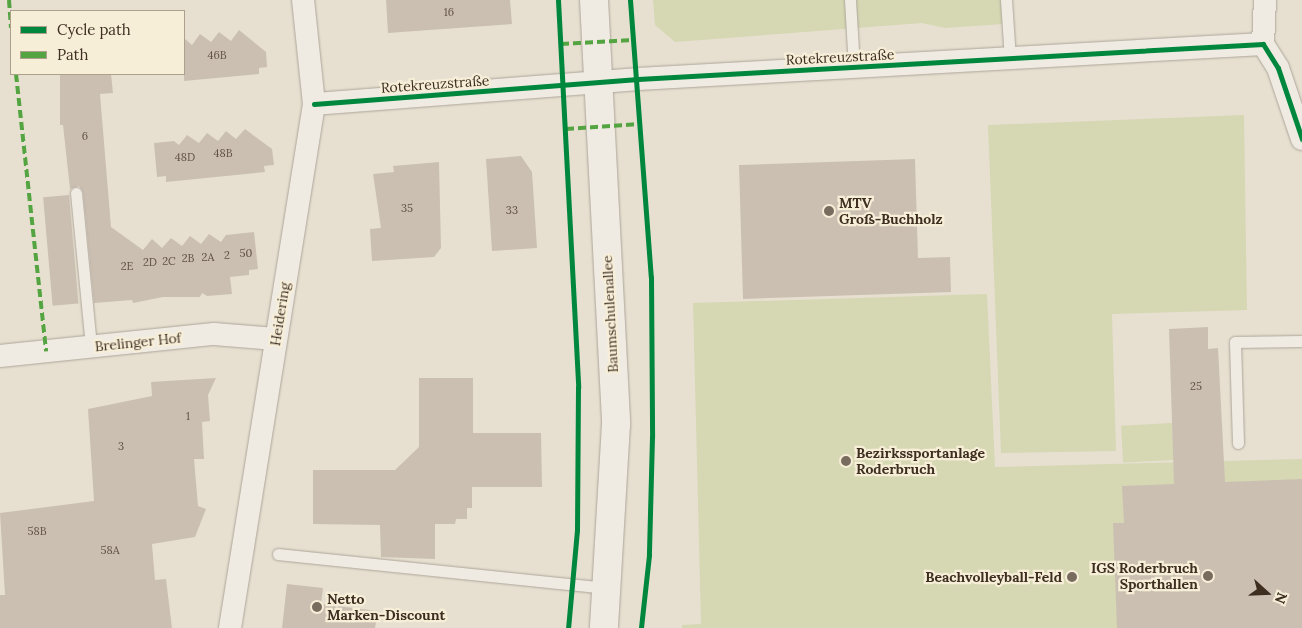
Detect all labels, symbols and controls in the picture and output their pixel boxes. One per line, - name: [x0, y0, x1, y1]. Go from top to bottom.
- house number: 16: [444, 5, 454, 19]
- legend: [10, 10, 185, 75]
- text: Cycle path: [57, 20, 131, 39]
- text: Path: [57, 45, 88, 64]
- street label: Rotekreuzstraße: [785, 46, 895, 68]
- house number: 46B: [207, 48, 227, 62]
- street label: Rotekreuzstraße: [380, 72, 490, 96]
- house number: 6: [82, 129, 88, 143]
- house number: 48B: [214, 146, 232, 160]
- house number: 48D: [175, 150, 195, 164]
- place label: MTV Groß-Buchholz: [839, 195, 943, 228]
- house number: 35: [401, 201, 413, 215]
- house number: 33: [506, 203, 518, 217]
- marker: MTV Groß-Buchholz: [823, 205, 835, 217]
- house number: 50: [240, 246, 252, 260]
- house number: 2: [224, 248, 230, 262]
- house number: 2A: [202, 250, 214, 264]
- house number: 2B: [182, 251, 194, 265]
- house number: 2C: [162, 254, 176, 268]
- house number: 2D: [143, 255, 157, 269]
- street label: Baumschulenallee: [599, 255, 621, 373]
- house number: 2E: [121, 259, 133, 273]
- street label: Heidering: [267, 281, 293, 347]
- street label: Brelinger Hof: [94, 329, 182, 355]
- house number: 25: [1190, 379, 1202, 393]
- house number: 1: [186, 409, 190, 423]
- house number: 3: [118, 439, 124, 453]
- place label: Bezirkssportanlage Roderbruch: [856, 445, 985, 478]
- marker: Bezirkssportanlage Roderbruch: [840, 455, 852, 467]
- house number: 58B: [27, 524, 47, 538]
- house number: 58A: [100, 543, 120, 557]
- place label: IGS Roderbruch Sporthallen: [1091, 560, 1198, 592]
- north arrow: [1242, 568, 1292, 618]
- place label: Beachvolleyball-Feld: [925, 569, 1062, 585]
- marker: IGS Roderbruch Sporthallen: [1202, 570, 1214, 582]
- marker: Beachvolleyball-Feld: [1066, 571, 1078, 583]
- text: N: [1271, 590, 1291, 606]
- place label: Netto Marken-Discount: [327, 591, 445, 624]
- marker: Netto Marken-Discount: [311, 601, 323, 613]

